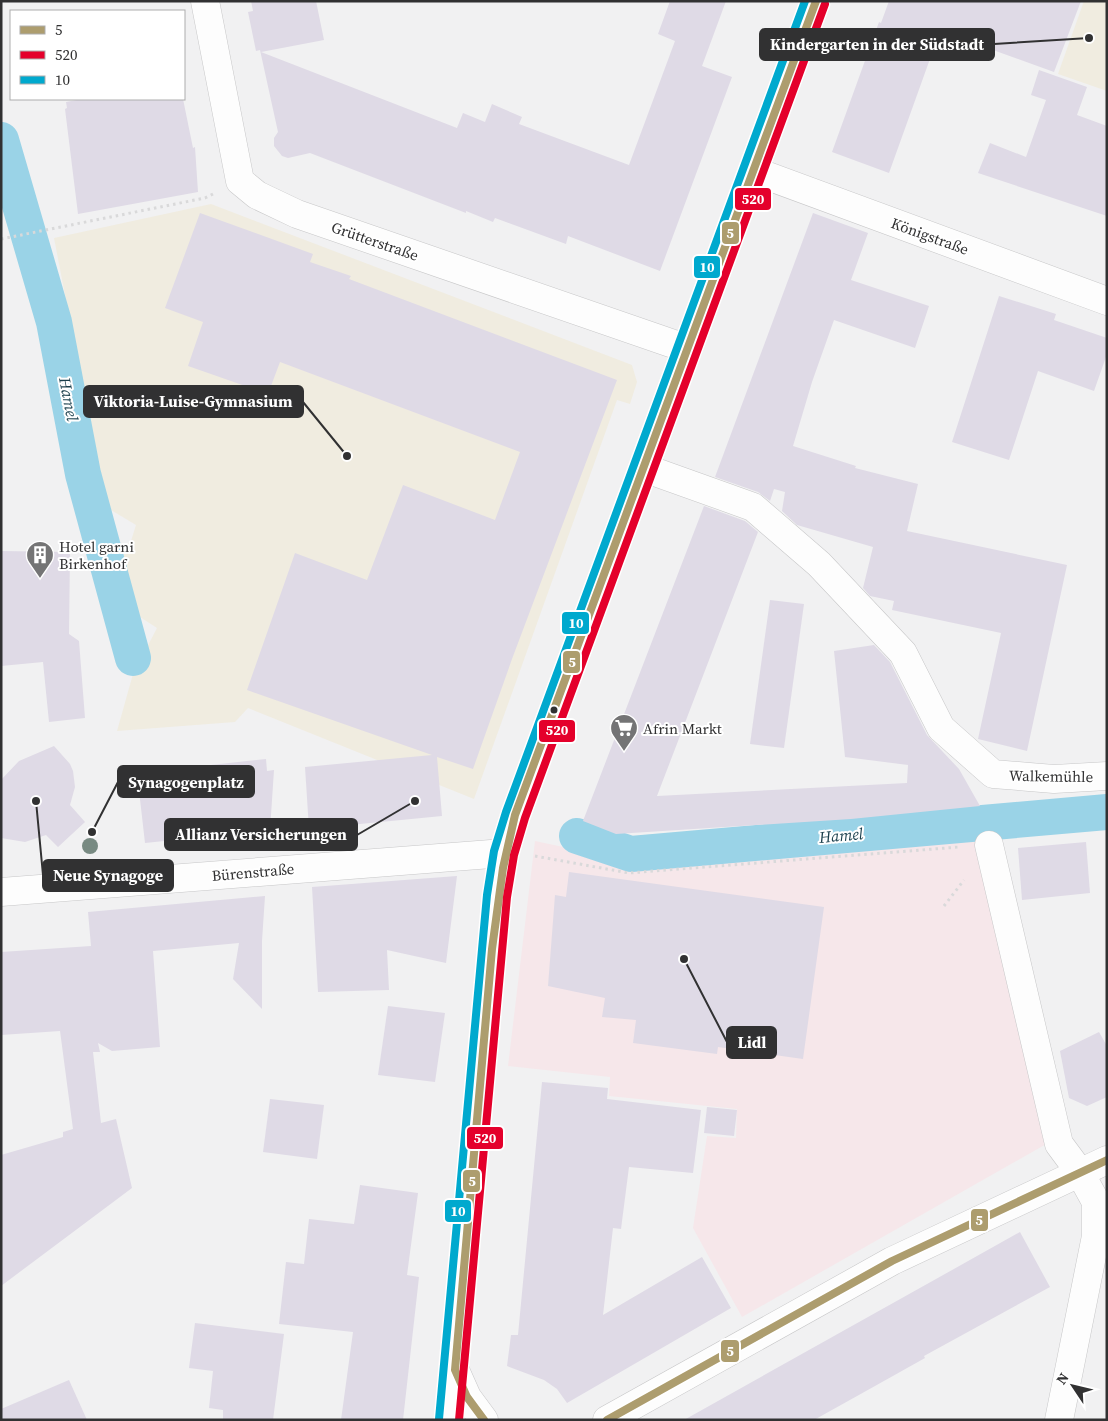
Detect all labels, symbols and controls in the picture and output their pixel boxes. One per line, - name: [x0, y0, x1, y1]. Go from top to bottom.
- legend: [10, 10, 185, 100]
- text: 5: [55, 19, 63, 40]
- callout: Kindergarten in der Südstadt: [760, 29, 994, 60]
- text: Kindergarten in der Südstadt: [770, 33, 984, 55]
- text: 520: [55, 44, 78, 65]
- text: 10: [55, 69, 70, 90]
- line badge: 520: [734, 187, 772, 211]
- text: 520: [742, 189, 765, 209]
- street label: Königstraße: [888, 212, 972, 260]
- street label: Grütterstraße: [329, 216, 422, 266]
- line badge: 5: [721, 221, 740, 245]
- text: 5: [726, 223, 734, 243]
- line badge: 10: [693, 255, 721, 279]
- text: 10: [699, 257, 715, 277]
- water label: Hamel: [54, 374, 84, 423]
- callout: Viktoria-Luise-Gymnasium: [84, 386, 303, 417]
- text: Viktoria-Luise-Gymnasium: [93, 390, 293, 412]
- place label: Hotel garni Birkenhof: [59, 536, 134, 574]
- building icon: Hotel garni Birkenhof: [25, 540, 55, 579]
- line badge: 10: [561, 611, 590, 635]
- text: 10: [568, 613, 584, 633]
- line badge: 5: [562, 650, 581, 674]
- text: 5: [568, 652, 576, 672]
- unlabelled marker: [549, 705, 559, 715]
- supermarket icon: Afrin Markt: [609, 713, 639, 752]
- place label: Afrin Markt: [643, 718, 722, 739]
- line badge: 520: [538, 719, 576, 743]
- text: 520: [546, 720, 569, 740]
- street label: Walkemühle: [1009, 765, 1094, 787]
- callout: Synagogenplatz: [118, 766, 254, 797]
- text: Synagogenplatz: [128, 771, 244, 793]
- callout: Allianz Versicherungen: [165, 819, 357, 850]
- water label: Hamel: [817, 822, 864, 848]
- text: Allianz Versicherungen: [175, 823, 347, 845]
- street label: Bürenstraße: [211, 858, 295, 886]
- callout: Neue Synagoge: [43, 860, 173, 891]
- text: Neue Synagoge: [53, 864, 163, 886]
- callout: Lidl: [727, 1027, 776, 1058]
- text: Lidl: [737, 1031, 767, 1053]
- line badge: 520: [466, 1126, 504, 1150]
- text: 520: [474, 1128, 497, 1148]
- line badge: 5: [462, 1169, 481, 1193]
- text: 5: [468, 1171, 476, 1191]
- line badge: 10: [444, 1199, 472, 1223]
- text: 10: [450, 1201, 466, 1221]
- line badge: 5: [970, 1208, 989, 1232]
- text: 5: [975, 1210, 983, 1230]
- line badge: 5: [720, 1339, 740, 1363]
- text: 5: [726, 1341, 734, 1361]
- north arrow: [1048, 1361, 1098, 1411]
- text: N: [1051, 1369, 1073, 1388]

